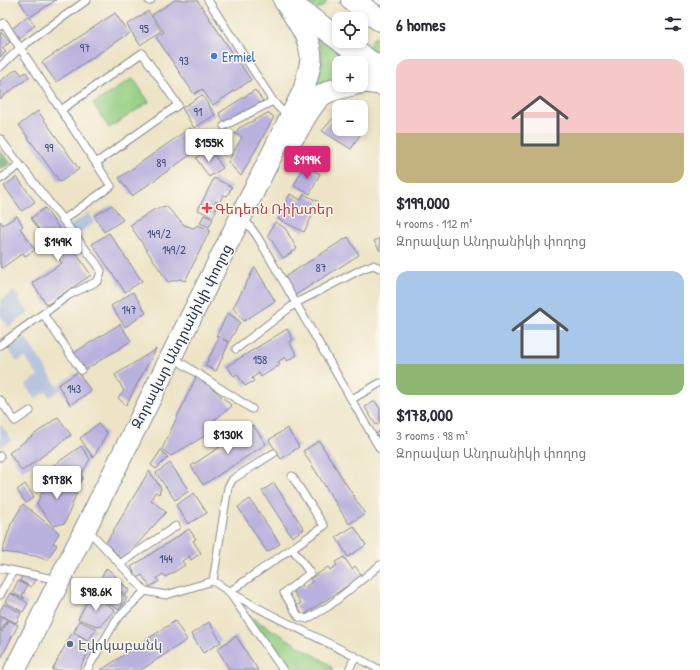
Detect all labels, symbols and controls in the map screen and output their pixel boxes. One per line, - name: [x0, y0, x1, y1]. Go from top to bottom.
- map controls: [332, 12, 368, 136]
- button: locate: [332, 12, 368, 48]
- text: 6 homes: [396, 13, 446, 36]
- icon: filters: [662, 13, 684, 35]
- house number: 95: [139, 20, 149, 37]
- house number: 97: [80, 39, 90, 56]
- place label: Ermiel: [222, 47, 256, 66]
- marker: Ermiel: [209, 51, 219, 61]
- house number: 93: [179, 52, 189, 69]
- button: +: [332, 56, 368, 92]
- icon: home: [504, 85, 576, 157]
- button: −: [332, 100, 368, 136]
- house number: 91: [194, 103, 202, 120]
- pin: $155K: [181, 129, 237, 163]
- text: $155K: [194, 133, 224, 151]
- house number: 99: [45, 139, 54, 156]
- pin: $199K: [279, 146, 335, 180]
- text: $199K: [293, 150, 321, 168]
- house number: 89: [156, 154, 166, 171]
- text: $199,000: [396, 191, 450, 214]
- place label: Գեդեոն Ռիխտեր: [215, 199, 334, 218]
- marker: Գեդեոն Ռիխտեր: [202, 203, 212, 213]
- text: 4 rooms · 112 m²: [396, 214, 472, 232]
- house number: 149/2: [147, 225, 171, 242]
- pin: $149K: [30, 228, 86, 262]
- text: $149K: [44, 232, 72, 250]
- text: Զորավար Անդրանիկի փողոց: [396, 232, 586, 250]
- street label: Զորավար Անդրանիկի փողոց: [126, 240, 236, 432]
- house number: 149/2: [162, 241, 186, 258]
- house number: 87: [315, 259, 327, 276]
- icon: home: [504, 297, 576, 369]
- house number: 147: [122, 301, 136, 318]
- house number: 158: [253, 351, 267, 368]
- house number: 143: [67, 380, 81, 397]
- text: $178,000: [396, 403, 453, 426]
- pin: $130K: [200, 421, 256, 455]
- text: $130K: [213, 425, 243, 443]
- text: 3 rooms · 98 m²: [396, 426, 468, 444]
- text: Զորավար Անդրանիկի փողոց: [396, 444, 586, 462]
- pin: $178K: [29, 466, 85, 500]
- text: $178K: [42, 470, 72, 488]
- house number: 144: [159, 550, 173, 567]
- pin: $98.6K: [63, 578, 129, 612]
- text: $98.6K: [80, 582, 112, 600]
- place label: Էվոկաբանկ: [78, 635, 162, 654]
- marker: Էվոկաբանկ: [65, 639, 75, 649]

